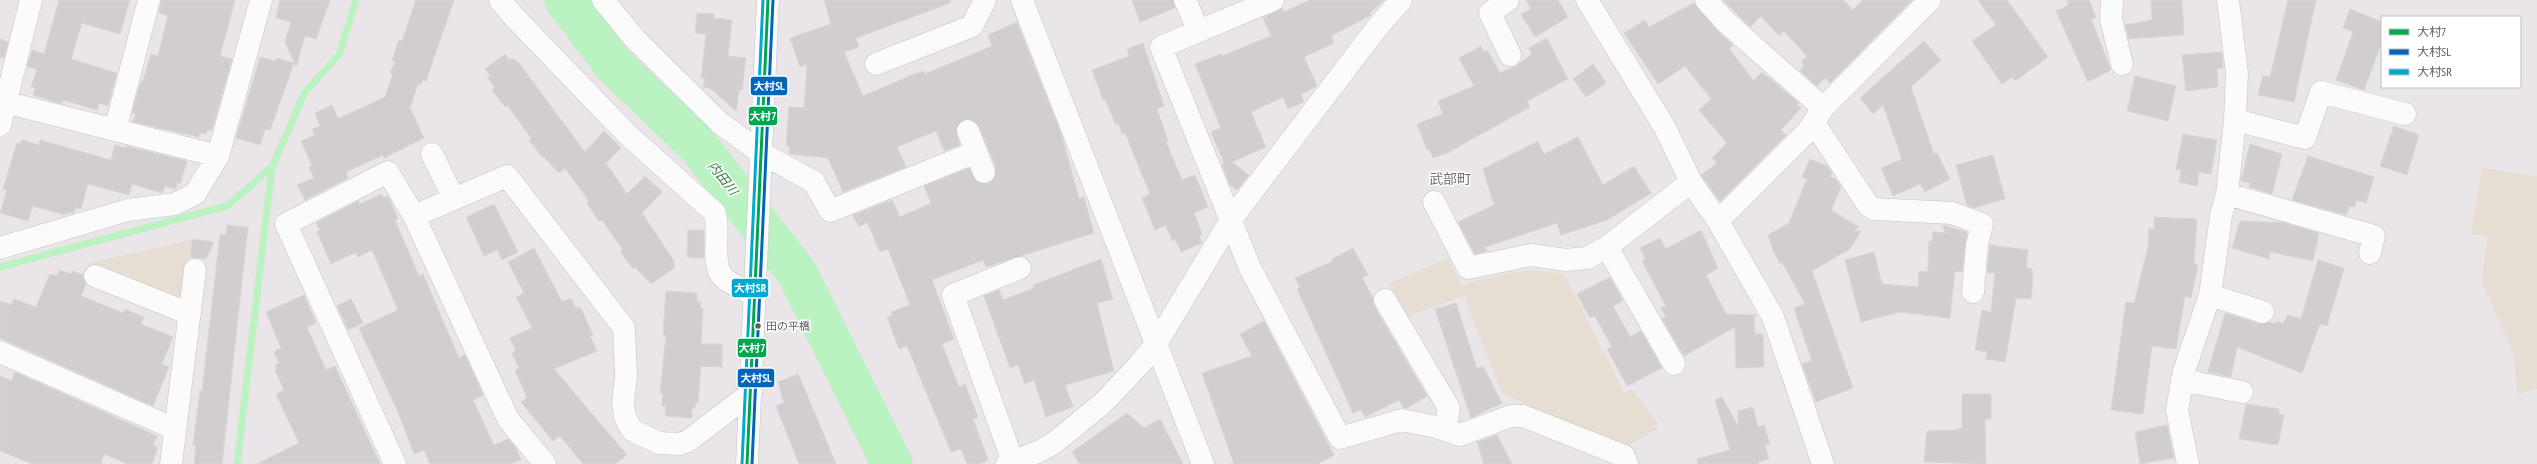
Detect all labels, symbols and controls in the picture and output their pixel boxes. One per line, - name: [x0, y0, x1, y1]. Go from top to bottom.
- legend: [2381, 16, 2521, 88]
- text: 大村7: [2417, 24, 2446, 39]
- text: 大村SL: [2417, 44, 2451, 59]
- text: 大村SR: [2417, 64, 2452, 79]
- line badge: 大村SL: [750, 76, 788, 96]
- text: 大村SL: [753, 79, 785, 93]
- line badge: 大村7: [748, 106, 778, 126]
- text: 大村7: [749, 109, 777, 123]
- water label: 内田川: [704, 157, 743, 200]
- district label: 武部町: [1429, 170, 1471, 188]
- line badge: 大村SR: [731, 278, 769, 298]
- text: 大村SR: [734, 281, 767, 295]
- place label: 田の平橋: [766, 319, 810, 333]
- marker: 田の平橋: [753, 321, 763, 331]
- line badge: 大村7: [737, 338, 767, 358]
- text: 大村7: [738, 341, 766, 355]
- line badge: 大村SL: [737, 368, 775, 388]
- text: 大村SL: [740, 371, 772, 385]

